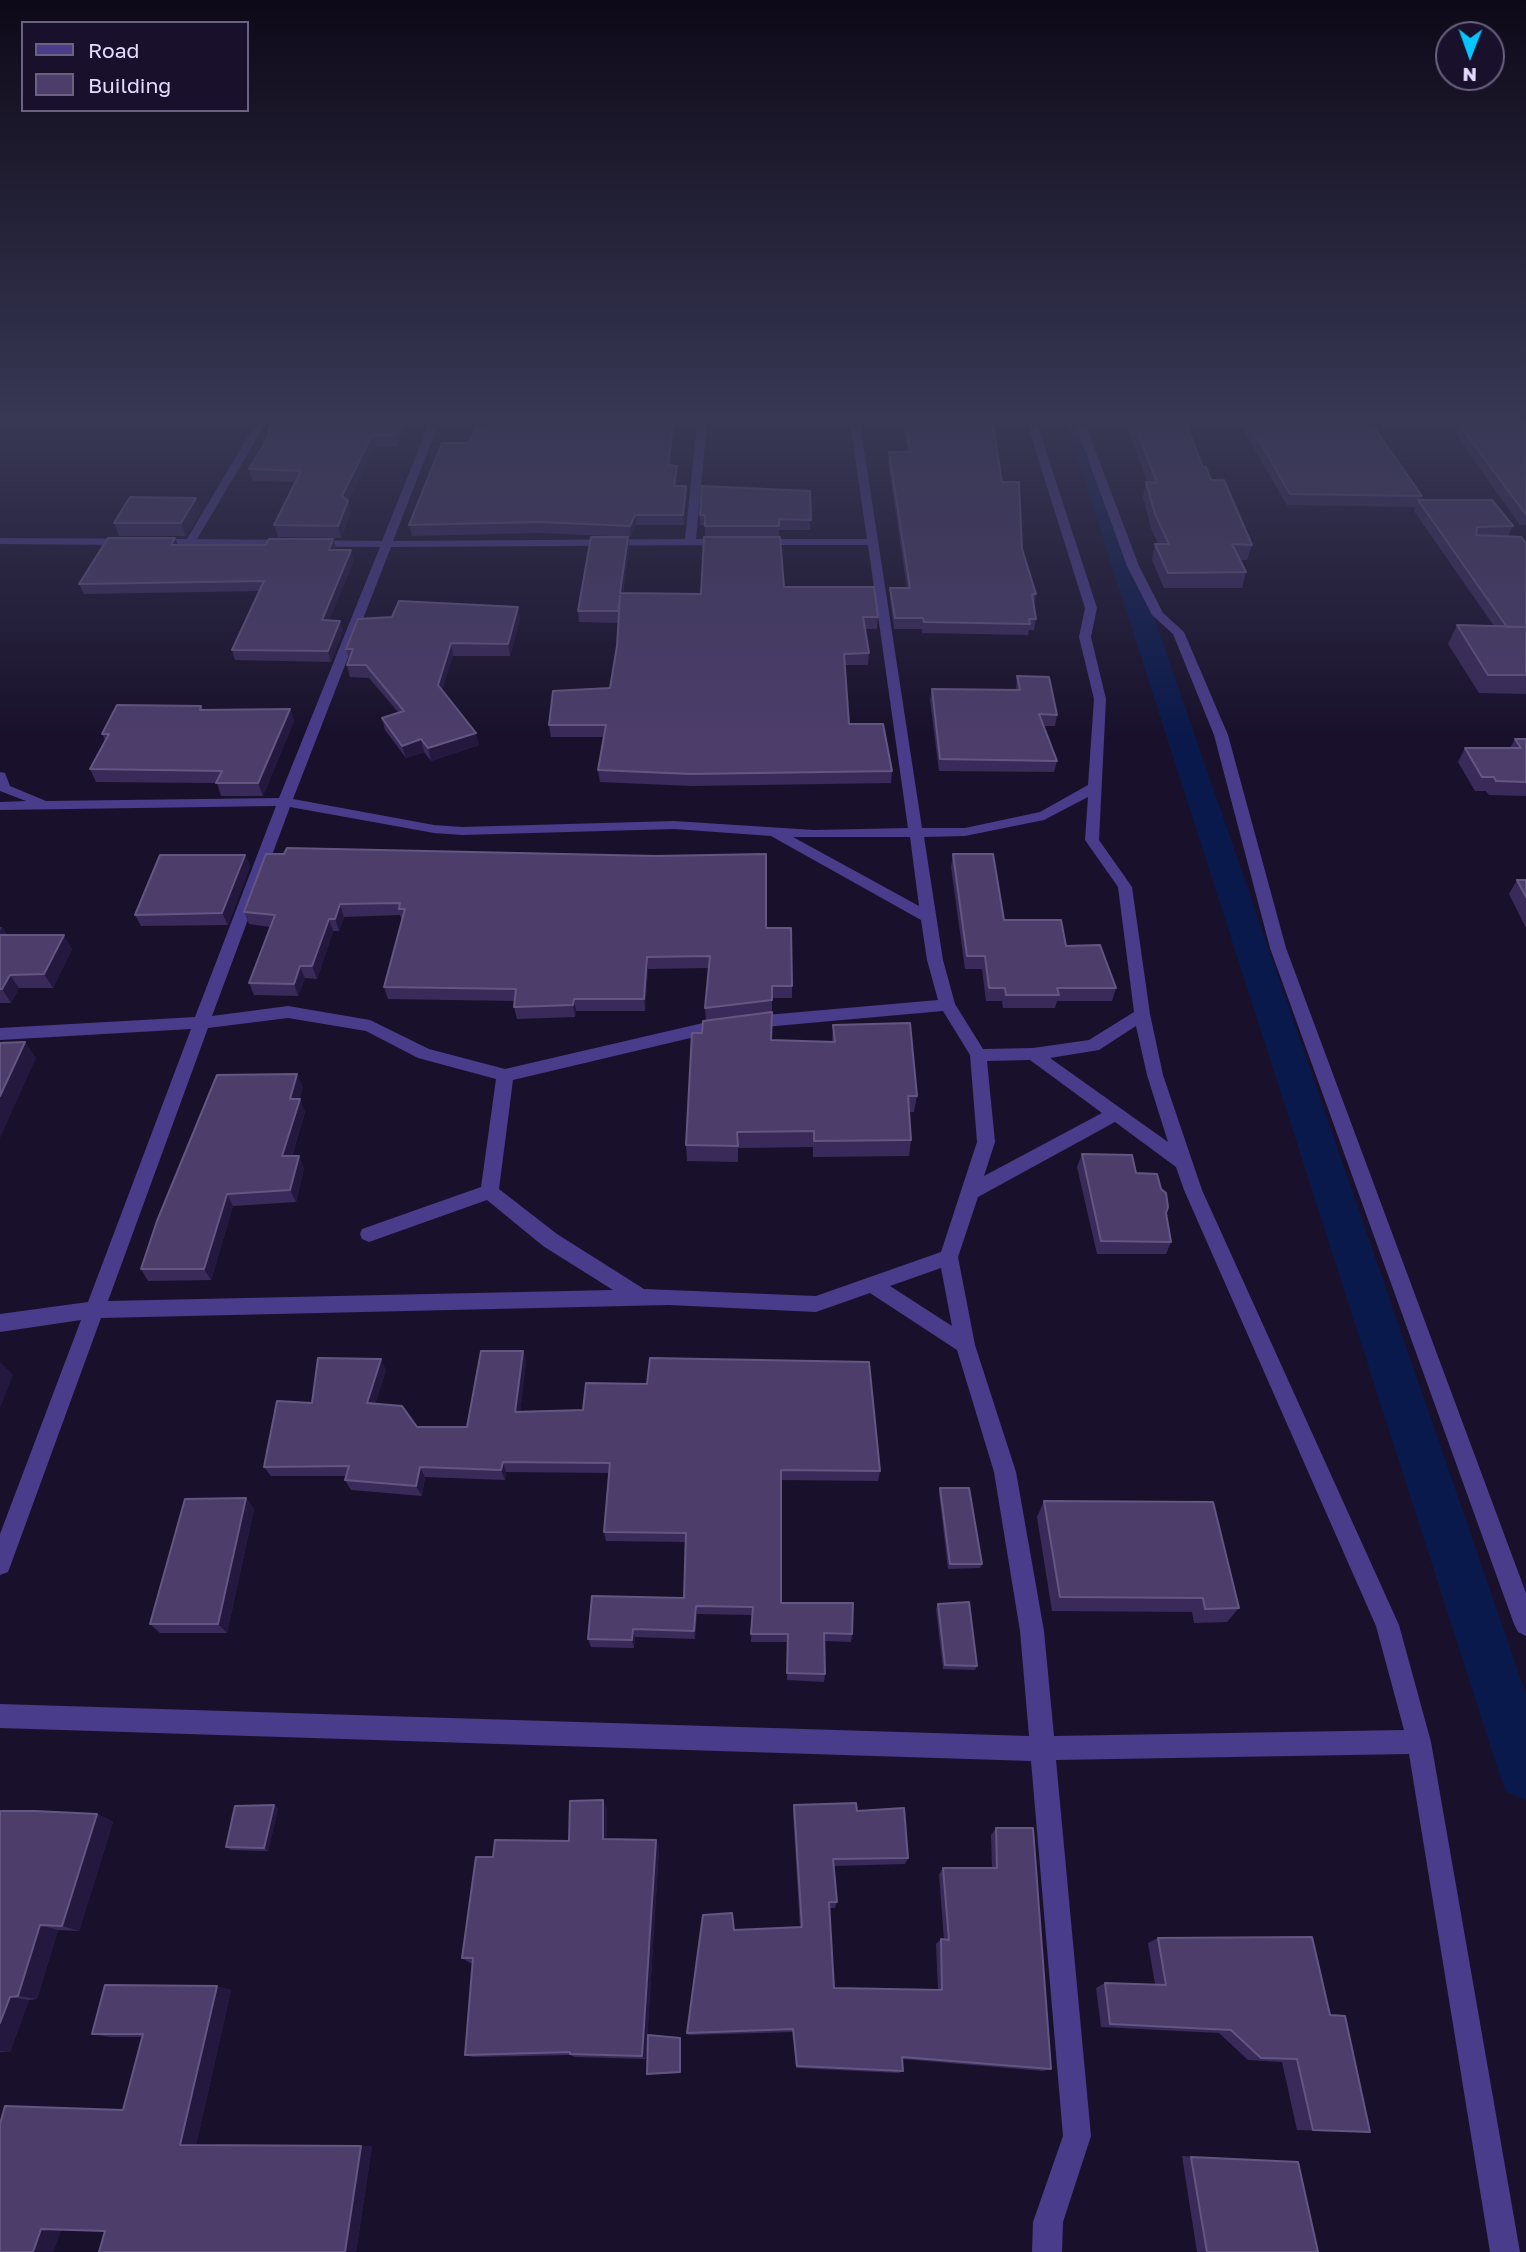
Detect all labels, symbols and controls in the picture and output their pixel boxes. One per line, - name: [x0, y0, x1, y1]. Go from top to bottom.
- legend: [21, 21, 248, 112]
- north arrow: [1435, 21, 1505, 91]
- text: Road: [88, 37, 139, 63]
- text: N: [1462, 64, 1477, 87]
- text: Building: [88, 72, 171, 98]

